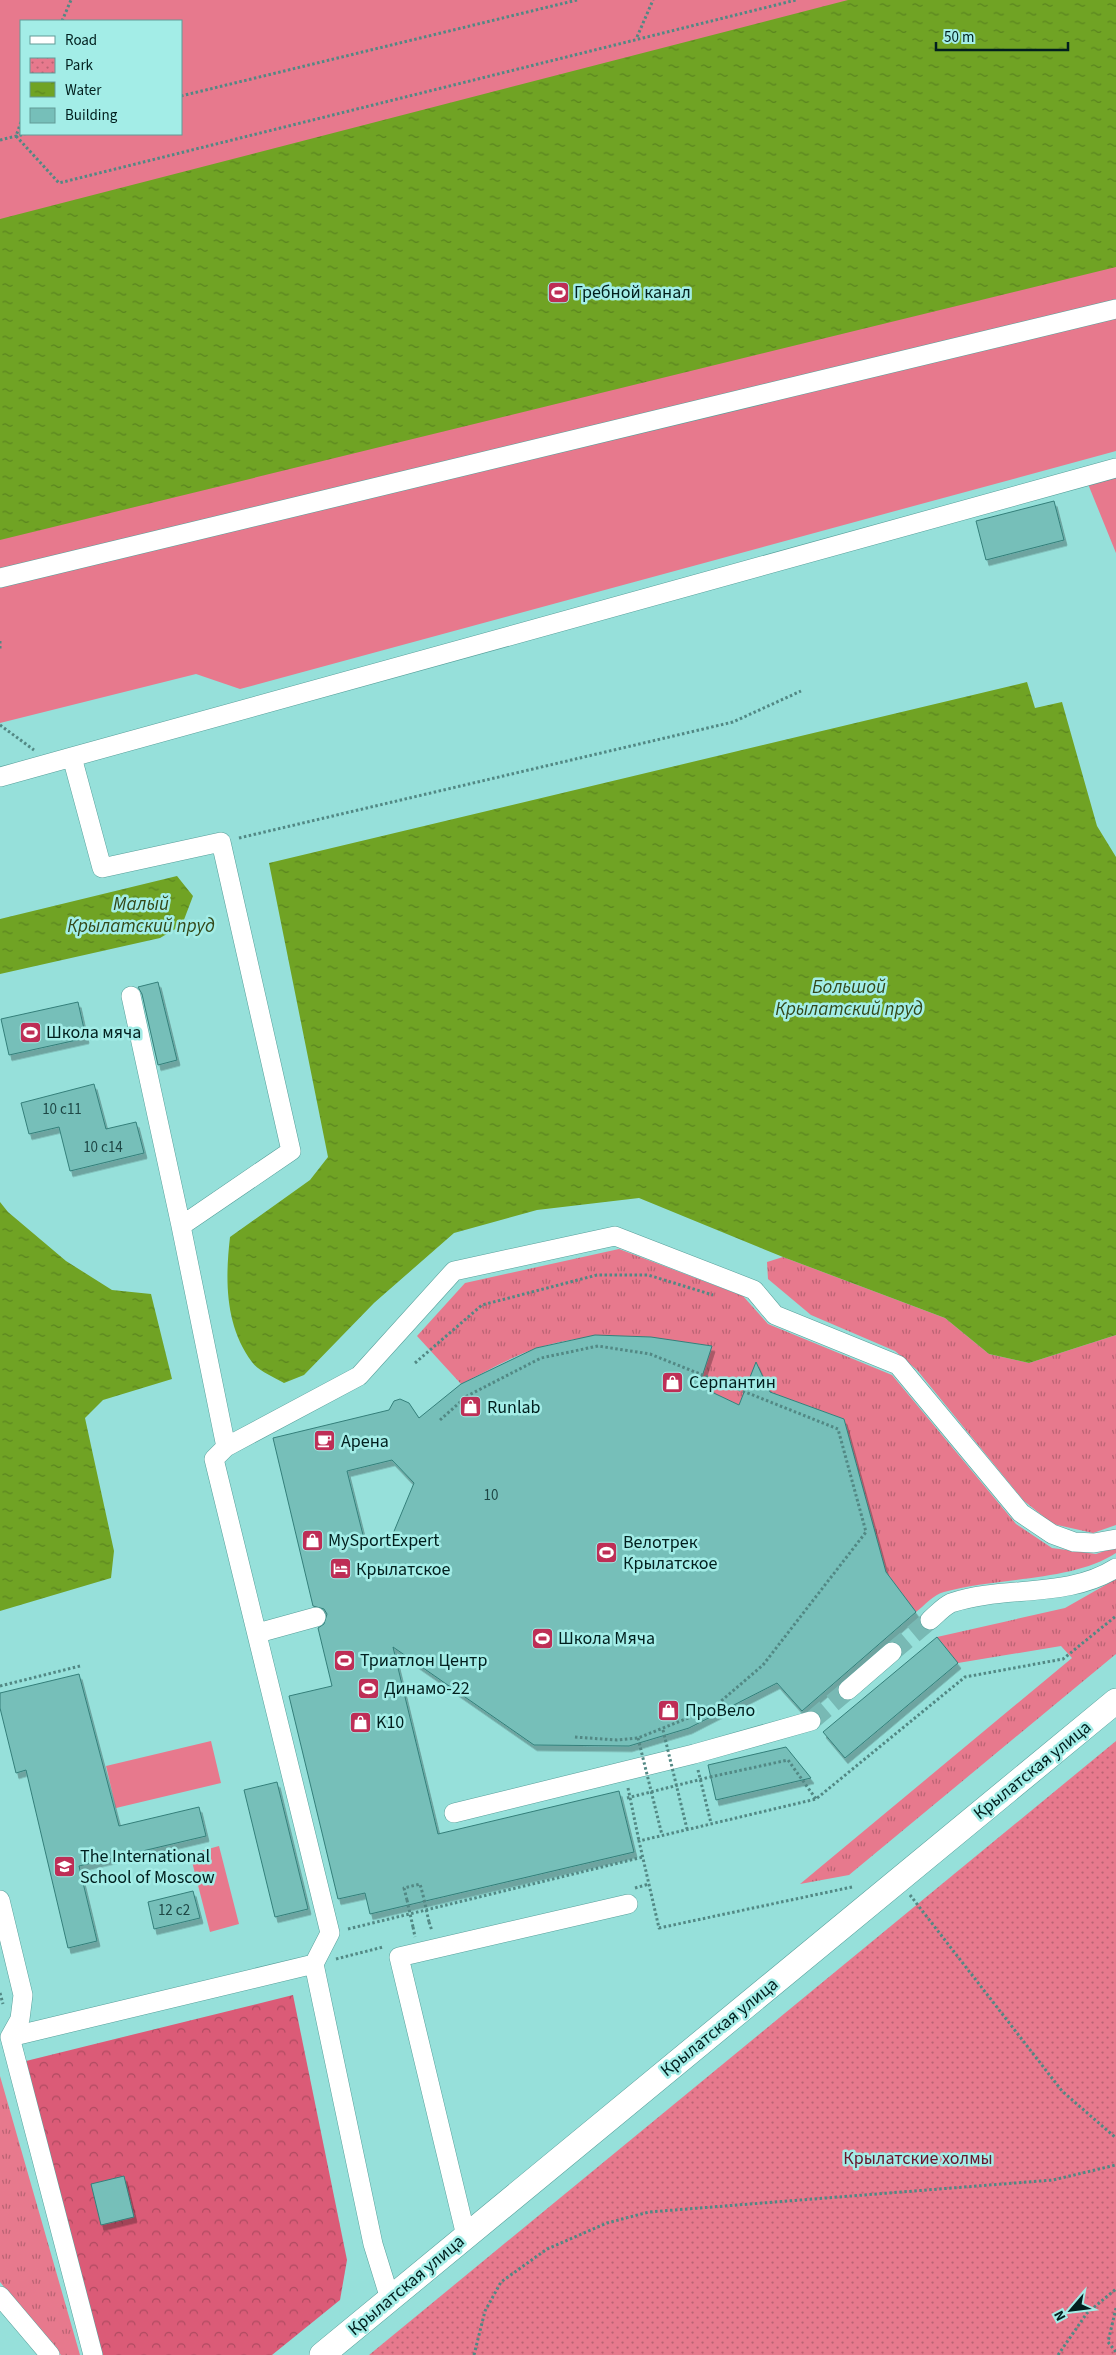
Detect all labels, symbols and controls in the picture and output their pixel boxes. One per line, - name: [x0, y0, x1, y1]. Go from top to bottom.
- legend: [20, 20, 182, 135]
- scale bar: [936, 20, 1068, 52]
- text: 50 m: [944, 27, 974, 48]
- text: Road: [65, 30, 97, 51]
- text: Park: [65, 55, 94, 76]
- text: Water: [65, 80, 102, 101]
- text: Building: [65, 105, 118, 126]
- sports icon: Гребной канал: [546, 280, 570, 304]
- place label: Гребной канал: [574, 280, 691, 305]
- water label: Малый Крылатский пруд: [67, 891, 215, 940]
- water label: Большой Крылатский пруд: [775, 974, 923, 1023]
- sports icon: Школа мяча: [18, 1020, 42, 1044]
- place label: Школа мяча: [46, 1020, 141, 1045]
- house number: 10 с11: [42, 1099, 82, 1120]
- house number: 10 с14: [83, 1137, 123, 1158]
- shop icon: Серпантин: [661, 1370, 685, 1394]
- place label: Серпантин: [689, 1370, 776, 1395]
- shop icon: Runlab: [459, 1395, 483, 1419]
- place label: Runlab: [487, 1395, 541, 1420]
- cafe icon: Арена: [313, 1429, 337, 1453]
- place label: Арена: [341, 1429, 389, 1454]
- house number: 10: [484, 1485, 498, 1506]
- shop icon: MySportExpert: [300, 1528, 324, 1552]
- place label: MySportExpert: [328, 1528, 439, 1553]
- place label: Велотрек Крылатское: [623, 1530, 718, 1576]
- sports icon: Велотрек Крылатское: [595, 1540, 619, 1564]
- hotel icon: Крылатское: [328, 1557, 352, 1581]
- place label: Крылатское: [356, 1557, 451, 1582]
- sports icon: Школа Мяча: [530, 1626, 554, 1650]
- place label: Школа Мяча: [558, 1626, 655, 1651]
- sports icon: Триатлон Центр: [332, 1648, 356, 1672]
- place label: Триатлон Центр: [360, 1648, 487, 1673]
- sports icon: Динамо-22: [356, 1676, 380, 1700]
- place label: Динамо-22: [384, 1676, 470, 1701]
- shop icon: ПроВело: [657, 1698, 681, 1722]
- place label: ПроВело: [685, 1698, 755, 1723]
- shop icon: K10: [348, 1710, 372, 1734]
- place label: K10: [376, 1710, 404, 1735]
- street label: Крылатская улица: [968, 1715, 1097, 1826]
- place label: The International School of Moscow: [80, 1844, 215, 1890]
- school or university icon: The International School of Moscow: [52, 1854, 76, 1878]
- house number: 12 с2: [158, 1900, 190, 1921]
- street label: Крылатская улица: [655, 1972, 784, 2083]
- park label: Крылатские холмы: [843, 2146, 993, 2171]
- street label: Крылатская улица: [343, 2229, 470, 2342]
- north arrow: [1046, 2285, 1096, 2335]
- text: N: [1049, 2307, 1071, 2324]

